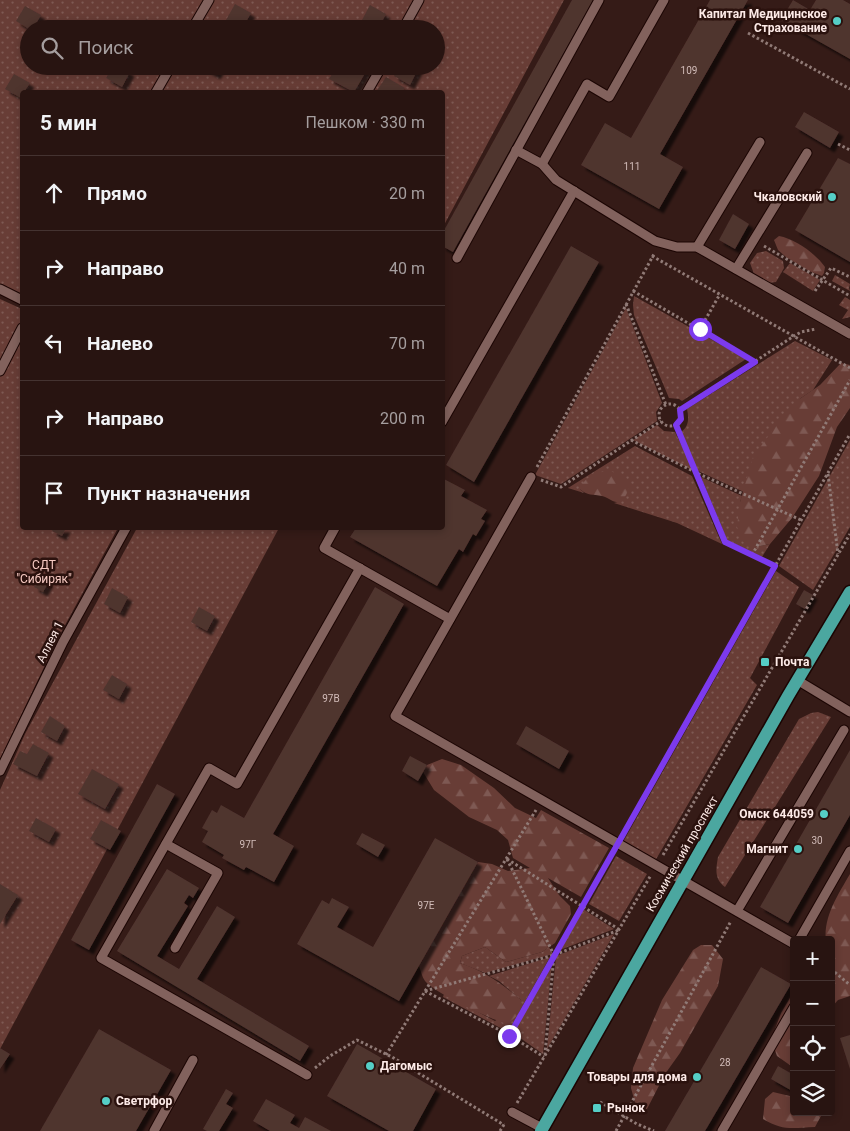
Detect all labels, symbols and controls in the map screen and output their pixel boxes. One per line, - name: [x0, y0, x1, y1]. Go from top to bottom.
- place label: Капитал Медицинское Страхование: [699, 7, 828, 35]
- marker: Капитал Медицинское Страхование: [831, 15, 843, 27]
- search box: [20, 20, 445, 75]
- icon: search: [38, 34, 66, 62]
- text: Поиск: [78, 36, 134, 59]
- house number: 109: [681, 65, 697, 76]
- text: 5 мин: [40, 111, 97, 135]
- text: Пешком · 330 m: [306, 113, 425, 132]
- house number: 111: [624, 161, 640, 172]
- icon: ahead: [40, 179, 68, 207]
- text: Прямо: [87, 182, 147, 205]
- text: 20 m: [389, 184, 425, 203]
- place label: Чкаловский: [754, 190, 822, 204]
- marker: Чкаловский: [826, 191, 838, 203]
- icon: right: [40, 254, 68, 282]
- text: Направо: [87, 257, 164, 280]
- text: 40 m: [389, 259, 425, 278]
- route start: [689, 318, 712, 341]
- icon: left: [40, 329, 68, 357]
- text: Налево: [87, 332, 153, 355]
- text: 70 m: [389, 334, 425, 353]
- icon: right: [40, 404, 68, 432]
- text: Направо: [87, 407, 164, 430]
- text: 200 m: [380, 409, 425, 428]
- icon: arrive: [40, 479, 68, 507]
- text: Пункт назначения: [87, 482, 250, 505]
- park label: СДТ "Сибиряк": [16, 558, 72, 586]
- street label: Аллея 1: [34, 619, 66, 665]
- place label: Почта: [775, 655, 810, 669]
- marker: Почта: [759, 656, 771, 668]
- house number: 97В: [322, 693, 340, 704]
- street label: Космический проспект: [643, 793, 721, 914]
- place label: Омск 644059: [739, 807, 814, 821]
- marker: Омск 644059: [818, 808, 830, 820]
- house number: 30: [811, 835, 823, 846]
- house number: 97Г: [240, 839, 257, 850]
- place label: Магнит: [746, 842, 788, 856]
- marker: Магнит: [792, 843, 804, 855]
- house number: 97Е: [418, 900, 435, 911]
- map controls: [790, 936, 835, 1116]
- button: +: [790, 936, 835, 981]
- button: −: [790, 981, 835, 1026]
- route end: [498, 1025, 521, 1048]
- button: locate: [790, 1026, 835, 1071]
- house number: 28: [719, 1057, 731, 1068]
- place label: Дагомыс: [380, 1059, 432, 1073]
- marker: Дагомыс: [364, 1060, 376, 1072]
- place label: Товары для дома: [587, 1070, 688, 1084]
- marker: Товары для дома: [691, 1071, 703, 1083]
- button: layers: [790, 1071, 835, 1116]
- place label: Светрфор: [116, 1094, 172, 1108]
- marker: Светрфор: [100, 1095, 112, 1107]
- place label: Рынок: [607, 1101, 645, 1115]
- marker: Рынок: [591, 1102, 603, 1114]

